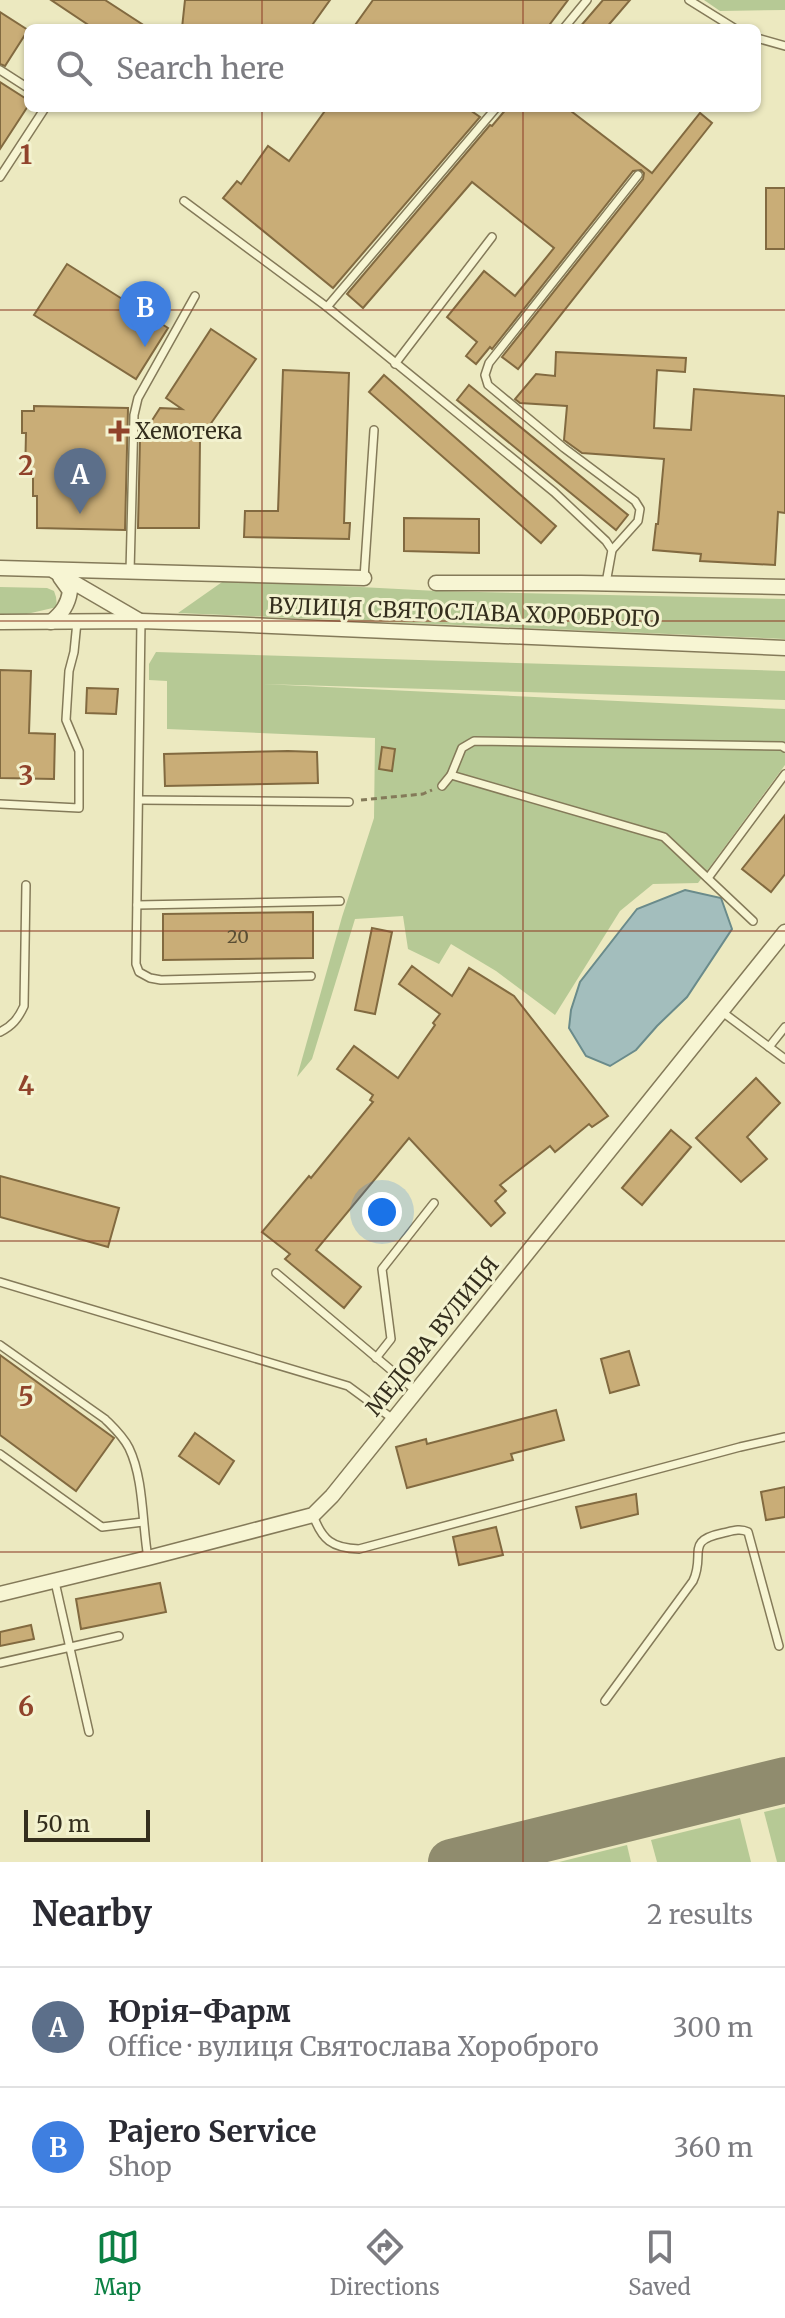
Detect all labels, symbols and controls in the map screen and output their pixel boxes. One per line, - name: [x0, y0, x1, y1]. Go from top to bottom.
- search box: [24, 24, 761, 112]
- icon: search: [52, 46, 96, 90]
- text: Search here: [116, 49, 284, 87]
- text: 1: [20, 138, 32, 171]
- pin: B: [119, 281, 171, 347]
- place label: Хемотека: [135, 417, 243, 445]
- marker: Хемотека: [110, 422, 128, 440]
- pin: A: [54, 448, 106, 514]
- text: 2: [18, 449, 34, 482]
- street label: ВУЛИЦЯ СВЯТОСЛАВА ХОРОБРОГО: [268, 591, 660, 633]
- text: 3: [19, 759, 33, 792]
- house number: 20: [227, 925, 249, 948]
- text: 4: [18, 1069, 35, 1102]
- your location: [362, 1192, 402, 1232]
- street label: МЕДОВА ВУЛИЦЯ: [359, 1251, 505, 1421]
- text: 5: [18, 1380, 34, 1413]
- text: 6: [18, 1690, 34, 1723]
- scale bar: [24, 1806, 150, 1842]
- text: 50 m: [36, 1810, 90, 1838]
- text: Nearby: [32, 1893, 152, 1935]
- text: 2 results: [647, 1898, 753, 1931]
- text: Юрія-Фарм: [108, 1992, 291, 2030]
- text: A: [49, 2011, 67, 2044]
- text: 300 m: [673, 2011, 753, 2044]
- text: Office · вулиця Святослава Хороброго: [108, 2030, 599, 2063]
- text: Pajero Service: [108, 2112, 317, 2150]
- text: B: [49, 2131, 67, 2164]
- text: 360 m: [674, 2131, 753, 2164]
- text: Shop: [108, 2150, 172, 2183]
- tab: Map: [94, 2225, 141, 2301]
- tab: Directions: [330, 2225, 440, 2301]
- tab: Saved: [628, 2225, 691, 2301]

